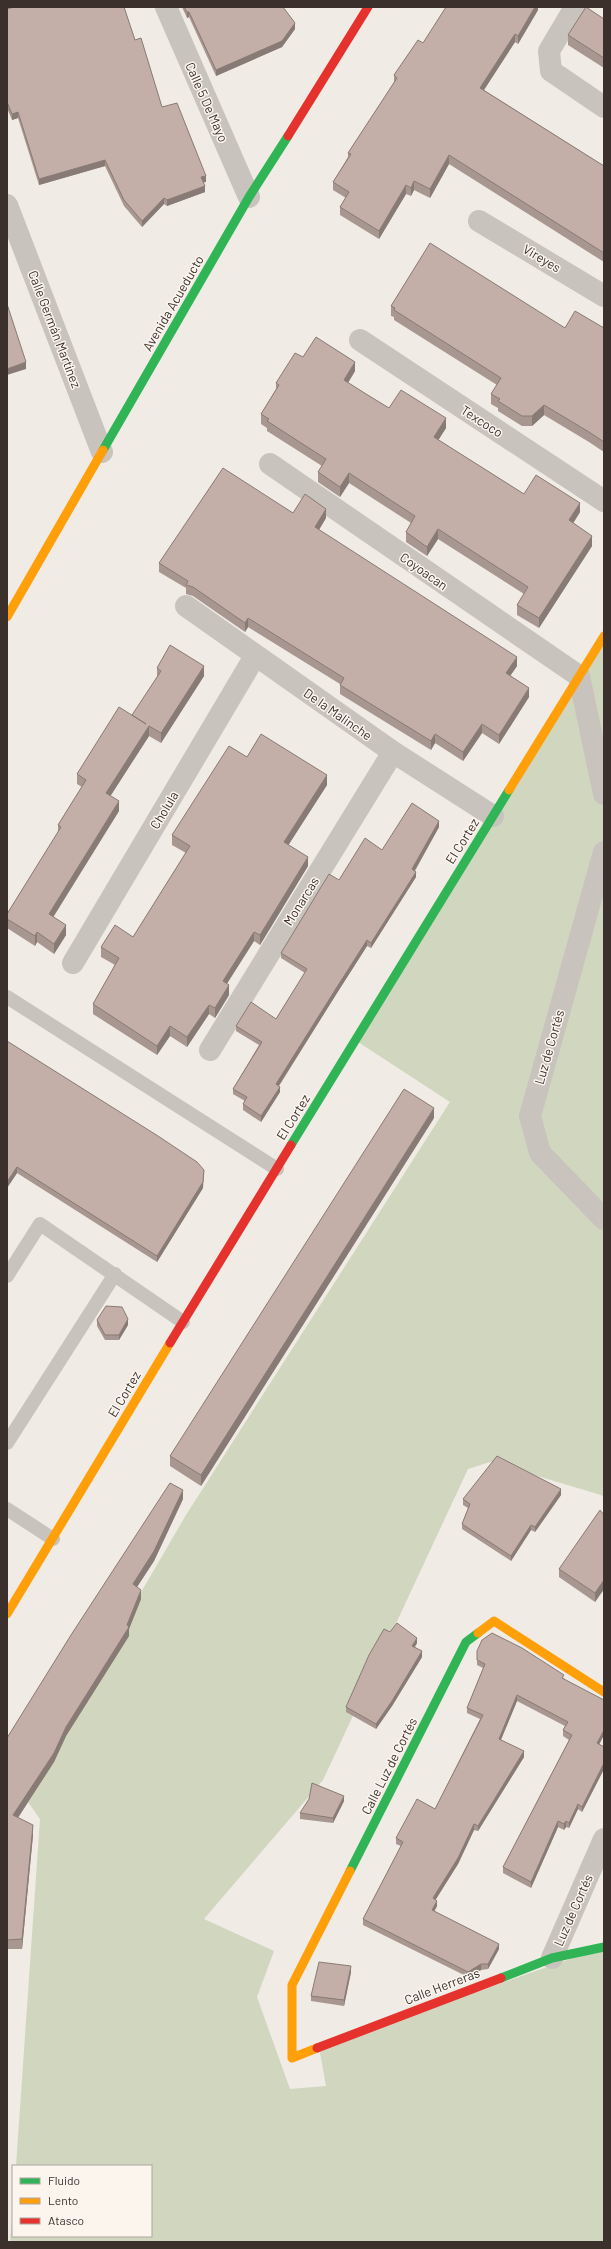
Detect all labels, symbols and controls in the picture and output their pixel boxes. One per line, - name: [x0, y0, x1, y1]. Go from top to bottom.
- street label: Calle 5 De Mayo: [182, 60, 232, 144]
- street label: Vireyes: [520, 241, 564, 275]
- street label: Avenida Acueducto: [139, 252, 207, 354]
- street label: Calle Germán Martínez: [25, 268, 85, 390]
- street label: Texcoco: [458, 402, 506, 440]
- street label: Coyoacan: [397, 549, 451, 593]
- street label: De la Malinche: [301, 685, 375, 743]
- street label: Cholula: [146, 788, 182, 832]
- street label: El Cortez: [442, 815, 482, 867]
- street label: Monarcas: [280, 874, 322, 928]
- street label: Luz de Cortés: [531, 1008, 567, 1086]
- street label: El Cortez: [273, 1091, 313, 1143]
- street label: El Cortez: [104, 1368, 144, 1420]
- street label: Calle Luz de Cortés: [358, 1715, 420, 1817]
- street label: Luz de Cortés: [550, 1872, 596, 1948]
- street label: Calle Herreras: [402, 1964, 482, 2008]
- legend: [12, 2165, 152, 2237]
- text: Fluido: [48, 2173, 80, 2187]
- text: Lento: [48, 2193, 78, 2207]
- text: Atasco: [48, 2213, 84, 2227]

